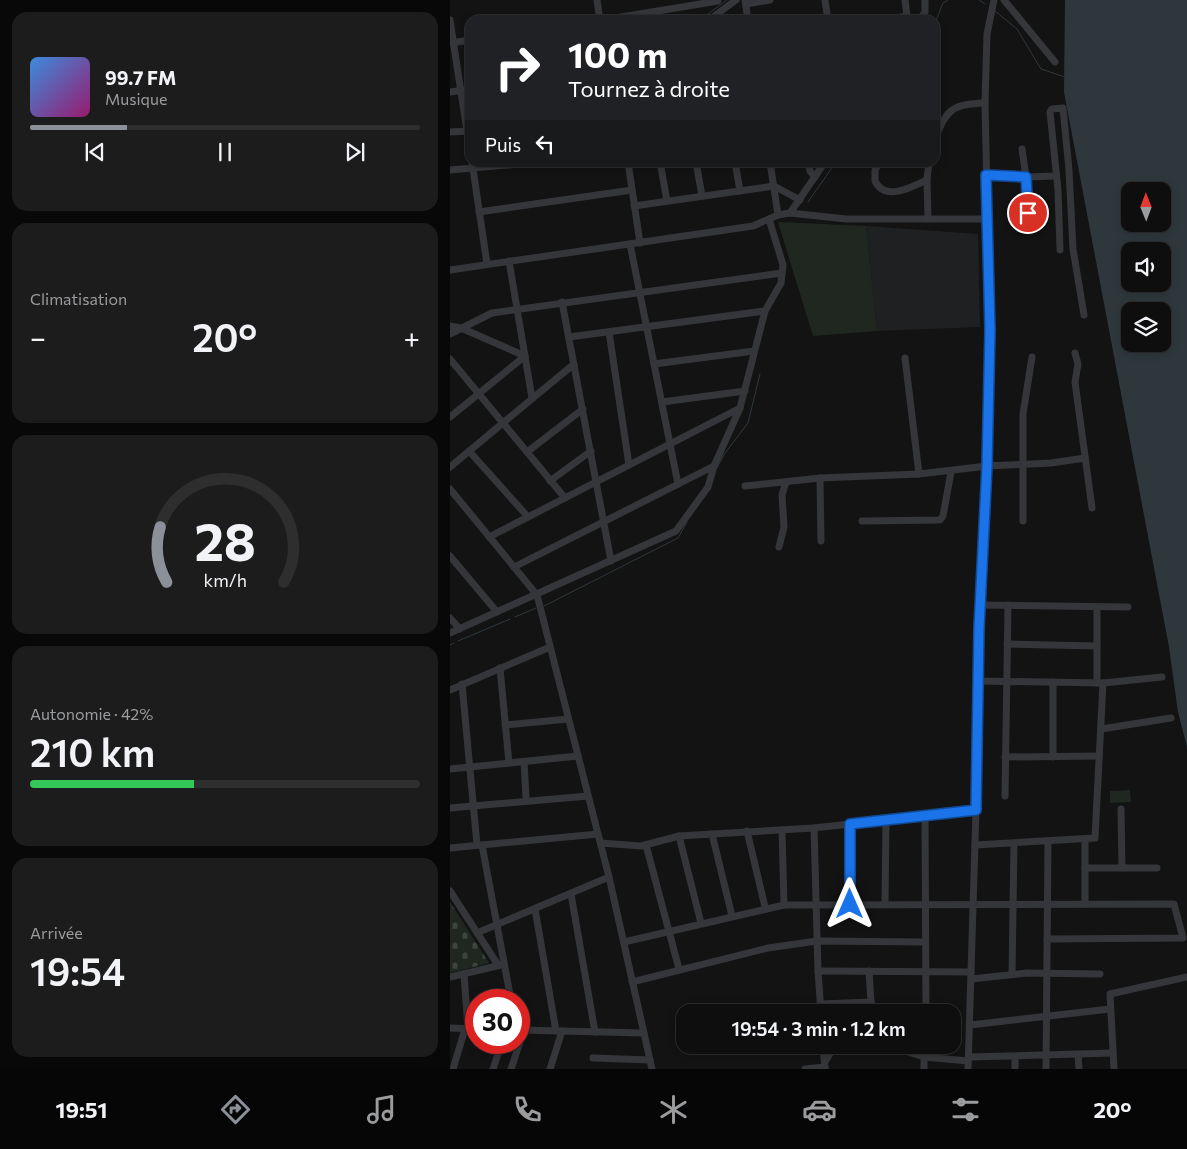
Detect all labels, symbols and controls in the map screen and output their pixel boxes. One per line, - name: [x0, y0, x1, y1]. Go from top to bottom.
- text: 100 m: [568, 32, 668, 75]
- icon: right: [485, 35, 550, 100]
- text: 99.7 FM: [105, 66, 176, 89]
- text: Tournez à droite: [568, 75, 730, 102]
- text: Musique: [105, 89, 167, 108]
- icon: left: [531, 130, 559, 158]
- text: Puis: [485, 133, 521, 156]
- icon: previous: [81, 138, 109, 166]
- icon: pause: [211, 138, 239, 166]
- icon: next: [341, 138, 369, 166]
- north arrow: [1121, 182, 1171, 232]
- map controls: [1121, 182, 1171, 352]
- pin: [1007, 192, 1049, 234]
- icon: arrive: [1014, 199, 1042, 227]
- button: sound: [1121, 242, 1171, 292]
- text: Climatisation: [30, 289, 127, 308]
- button: layers: [1121, 302, 1171, 352]
- text: 20°: [192, 313, 257, 360]
- text: −: [30, 320, 46, 354]
- text: +: [404, 320, 420, 354]
- text: 28: [194, 508, 256, 572]
- text: km/h: [203, 569, 247, 591]
- text: Autonomie · 42%: [30, 704, 153, 723]
- text: 210 km: [30, 728, 155, 775]
- position arrow: [823, 877, 875, 929]
- text: Arrivée: [30, 923, 83, 942]
- text: 19:54: [30, 947, 125, 994]
- speed limit sign: 30: [465, 989, 530, 1054]
- text: 19:54 · 3 min · 1.2 km: [732, 1017, 905, 1040]
- icon: directions: [218, 1092, 253, 1127]
- icon: music: [364, 1092, 399, 1127]
- icon: phone: [510, 1092, 545, 1127]
- icon: climate: [656, 1092, 691, 1127]
- icon: car: [802, 1092, 837, 1127]
- icon: filters: [948, 1092, 983, 1127]
- text: 19:51: [55, 1096, 108, 1123]
- text: 20°: [1093, 1096, 1131, 1123]

